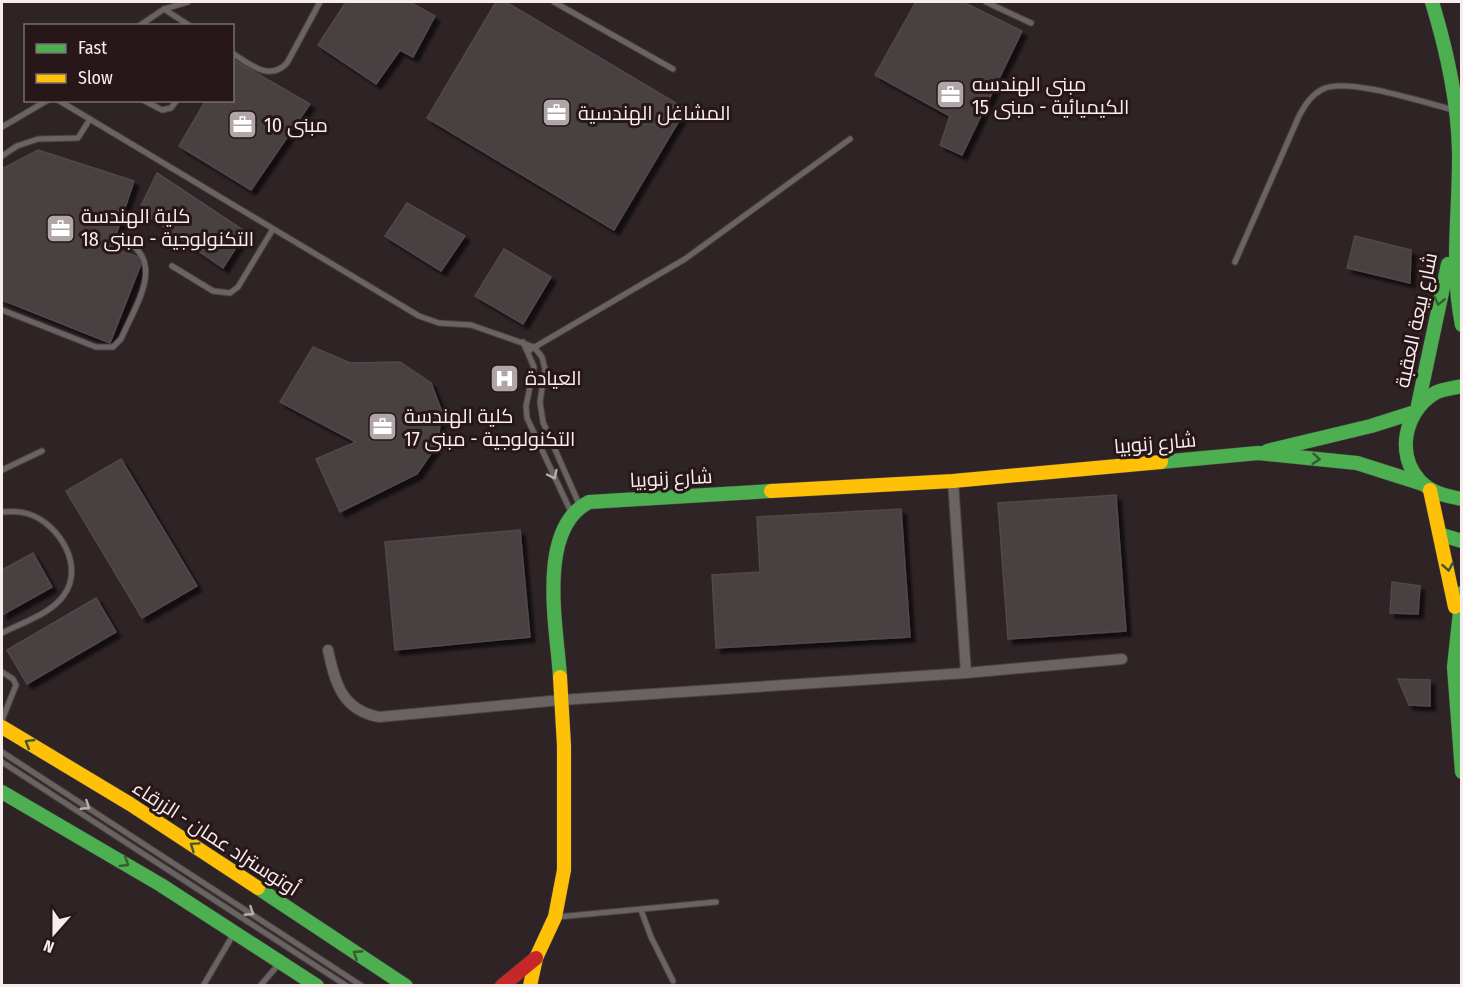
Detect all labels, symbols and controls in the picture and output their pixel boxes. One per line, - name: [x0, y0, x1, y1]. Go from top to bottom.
- legend: [24, 24, 234, 102]
- text: Fast: [78, 37, 107, 59]
- text: Slow: [78, 67, 113, 89]
- place label: مبنى الهندسه الكيميائية - مبنى 15: [972, 72, 1129, 120]
- office icon: مبنى الهندسه الكيميائية - مبنى 15: [935, 79, 967, 111]
- office icon: المشاغل الهندسية: [541, 97, 573, 129]
- place label: المشاغل الهندسية: [578, 101, 731, 126]
- office icon: مبنى 10: [227, 109, 259, 141]
- place label: مبنى 10: [264, 113, 328, 138]
- place label: كلية الهندسة التكنولوجية - مبنى 18: [81, 204, 254, 252]
- office icon: كلية الهندسة التكنولوجية - مبنى 18: [44, 212, 76, 244]
- street label: شارع بيعة العقبة: [1390, 250, 1444, 390]
- one-way arrow: [1434, 295, 1447, 305]
- hospital icon: العيادة: [488, 362, 520, 394]
- place label: العيادة: [525, 366, 582, 390]
- place label: كلية الهندسة التكنولوجية - مبنى 17: [404, 404, 575, 452]
- office icon: كلية الهندسة التكنولوجية - مبنى 17: [367, 411, 399, 443]
- street label: شارع زنوبيا: [1113, 427, 1197, 461]
- one-way arrow: [1312, 452, 1321, 465]
- street label: شارع زنوبيا: [629, 464, 713, 494]
- one-way arrow: [546, 469, 558, 480]
- one-way arrow: [1441, 562, 1454, 572]
- one-way arrow: [25, 739, 35, 750]
- street label: أوتوستراد عمان - الزرقاء: [128, 775, 304, 902]
- one-way arrow: [80, 799, 90, 811]
- one-way arrow: [190, 842, 201, 853]
- one-way arrow: [119, 856, 129, 868]
- north arrow: [24, 903, 84, 963]
- one-way arrow: [243, 905, 254, 916]
- text: N: [41, 936, 57, 957]
- one-way arrow: [353, 949, 363, 961]

